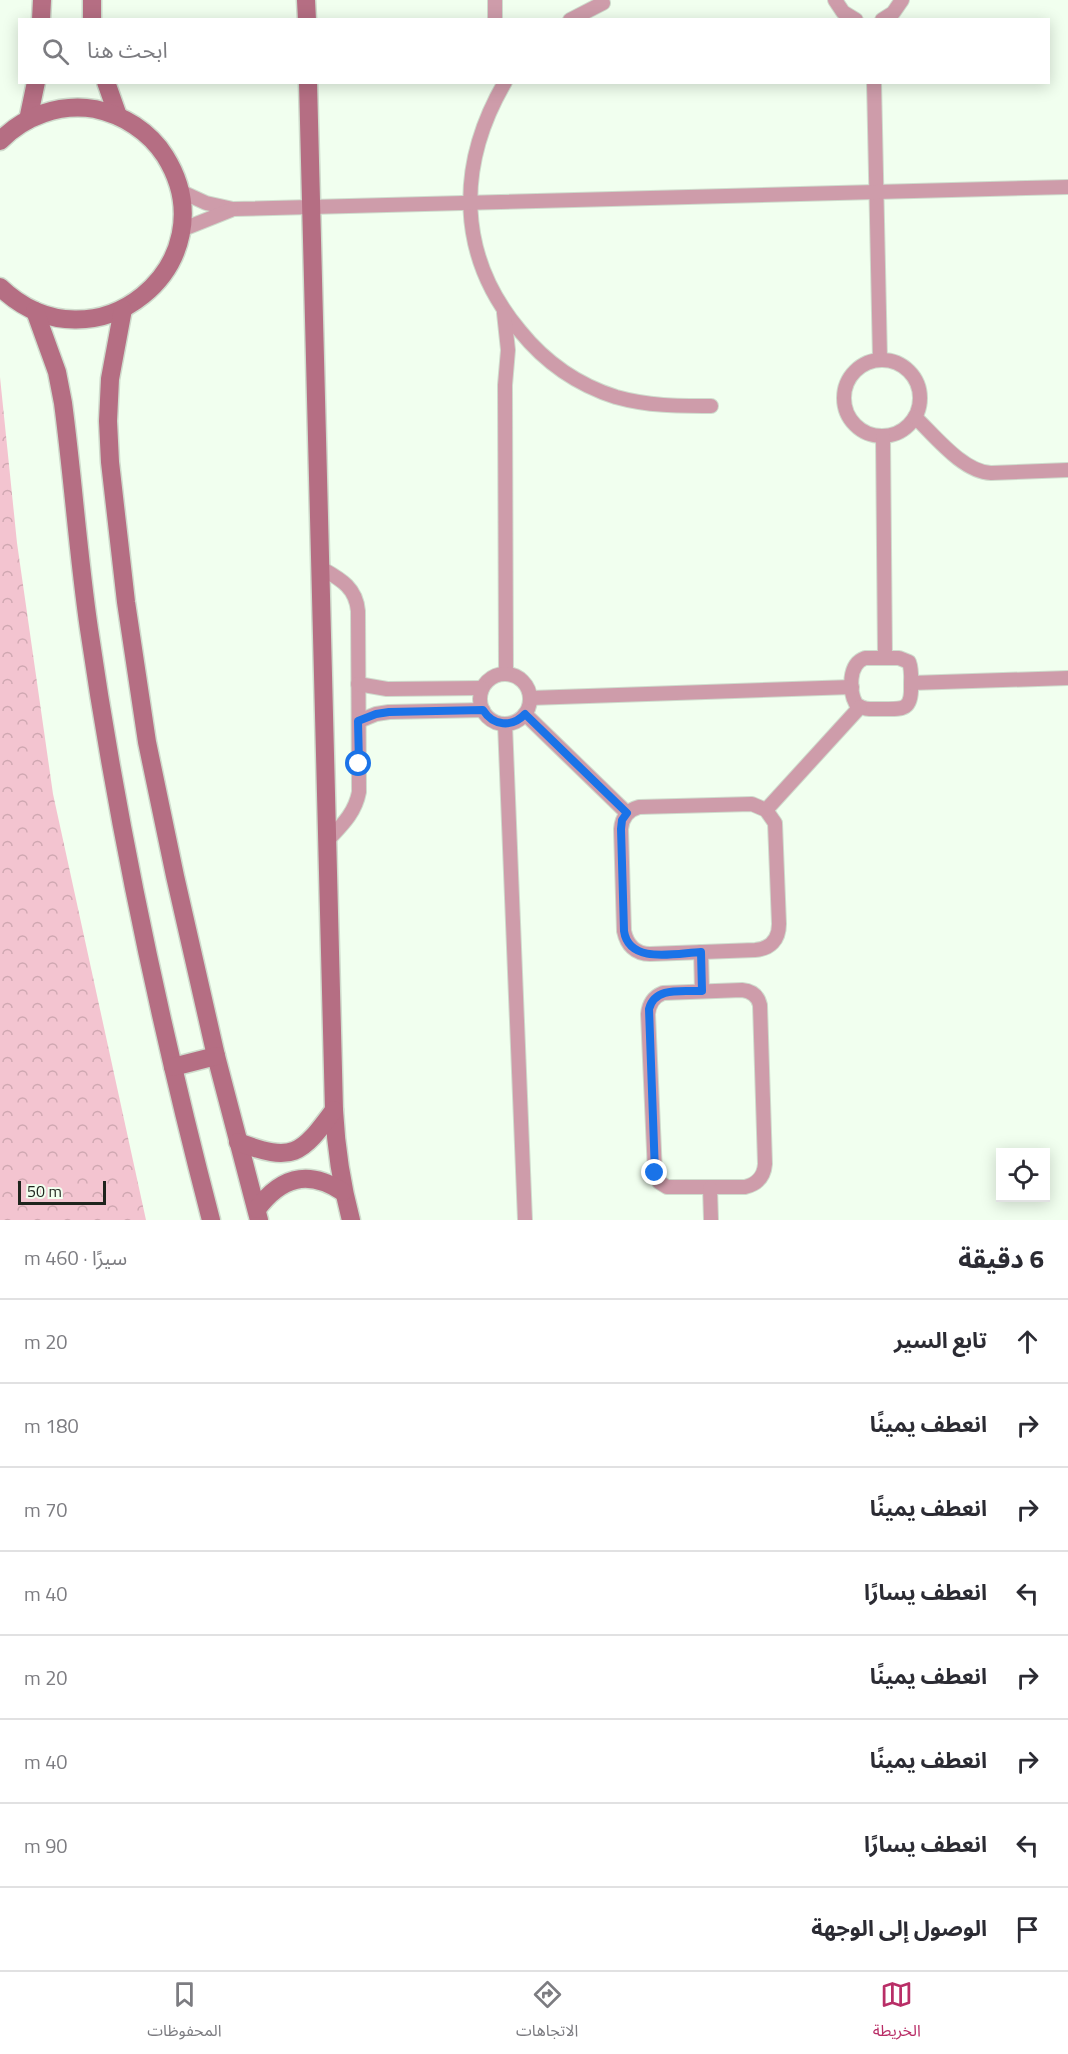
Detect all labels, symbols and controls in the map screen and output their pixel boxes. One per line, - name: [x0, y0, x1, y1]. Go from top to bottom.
- search box: [18, 18, 1050, 84]
- text: ابحث هنا: [87, 33, 168, 67]
- icon: search: [39, 35, 72, 68]
- route start: [345, 750, 371, 776]
- map controls: [996, 1148, 1050, 1202]
- button: locate: [996, 1148, 1050, 1202]
- route end: [641, 1159, 667, 1185]
- scale bar: [18, 1178, 106, 1206]
- text: 50 m: [27, 1179, 62, 1203]
- text: 6 دقيقة: [958, 1239, 1044, 1278]
- text: سيرًا · 460 m: [24, 1242, 127, 1273]
- text: تابع السير: [894, 1323, 987, 1357]
- icon: ahead: [1011, 1325, 1044, 1358]
- text: 20 m: [24, 1326, 68, 1357]
- text: انعطف يمينًا: [870, 1407, 987, 1441]
- icon: right: [1011, 1409, 1044, 1442]
- text: 180 m: [24, 1410, 79, 1441]
- text: انعطف يمينًا: [870, 1491, 987, 1525]
- icon: right: [1011, 1493, 1044, 1526]
- text: 70 m: [24, 1494, 68, 1525]
- text: انعطف يسارًا: [864, 1575, 987, 1609]
- icon: left: [1011, 1577, 1044, 1610]
- text: 40 m: [24, 1578, 68, 1609]
- text: انعطف يمينًا: [870, 1659, 987, 1693]
- icon: right: [1011, 1661, 1044, 1694]
- text: 20 m: [24, 1662, 68, 1693]
- text: انعطف يمينًا: [870, 1743, 987, 1777]
- icon: right: [1011, 1745, 1044, 1778]
- text: 40 m: [24, 1746, 68, 1777]
- text: انعطف يسارًا: [864, 1827, 987, 1861]
- icon: left: [1011, 1829, 1044, 1862]
- text: 90 m: [24, 1830, 68, 1861]
- text: الوصول إلى الوجهة: [811, 1911, 987, 1945]
- icon: arrive: [1011, 1913, 1044, 1946]
- tab: المحفوظات: [147, 1978, 221, 2048]
- tab: الاتجاهات: [516, 1978, 578, 2048]
- tab: الخريطة: [873, 1978, 921, 2048]

